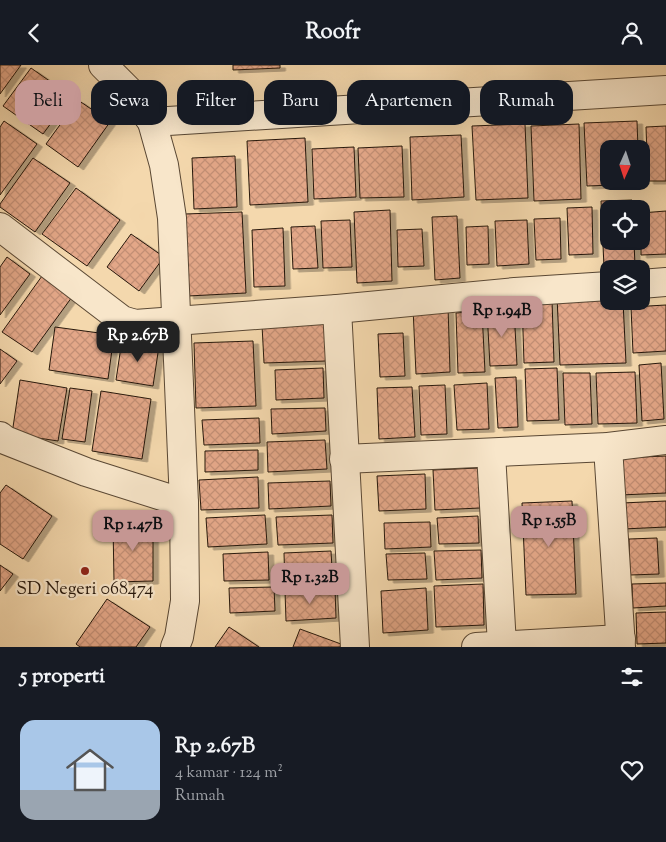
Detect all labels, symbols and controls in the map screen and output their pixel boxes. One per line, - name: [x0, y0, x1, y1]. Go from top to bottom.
- text: Roofr: [305, 17, 361, 49]
- icon: back: [20, 19, 48, 47]
- icon: person: [618, 19, 646, 47]
- chip: Beli: [15, 80, 81, 125]
- chip: Sewa: [91, 80, 167, 125]
- chip: Filter: [177, 80, 254, 125]
- chip: Baru: [264, 80, 337, 125]
- chip: Apartemen: [347, 80, 470, 125]
- chip: Rumah: [480, 80, 573, 125]
- north arrow: [600, 140, 650, 190]
- map controls: [600, 140, 650, 310]
- button: locate: [600, 200, 650, 250]
- button: layers: [600, 260, 650, 310]
- pin: Rp 1.94B: [450, 295, 554, 338]
- text: Rp 1.94B: [473, 300, 531, 323]
- pin: Rp 2.67B: [86, 321, 190, 363]
- text: Rp 2.67B: [108, 325, 168, 348]
- pin: Rp 1.55B: [497, 505, 601, 548]
- pin: Rp 1.47B: [81, 509, 185, 552]
- text: Rp 1.55B: [522, 510, 576, 533]
- text: Rp 1.47B: [103, 514, 163, 537]
- pin: Rp 1.32B: [258, 563, 362, 605]
- marker: SD Negeri 068474: [79, 565, 91, 577]
- text: Rp 1.32B: [281, 567, 339, 590]
- place label: SD Negeri 068474: [16, 577, 154, 603]
- text: 5 properti: [20, 662, 105, 692]
- icon: filters: [618, 663, 646, 691]
- text: Rp 2.67B: [175, 732, 255, 762]
- icon: home: [60, 740, 120, 800]
- icon: heart: [618, 756, 646, 784]
- text: 4 kamar · 124 m²: [175, 762, 283, 785]
- text: Rumah: [175, 785, 225, 808]

